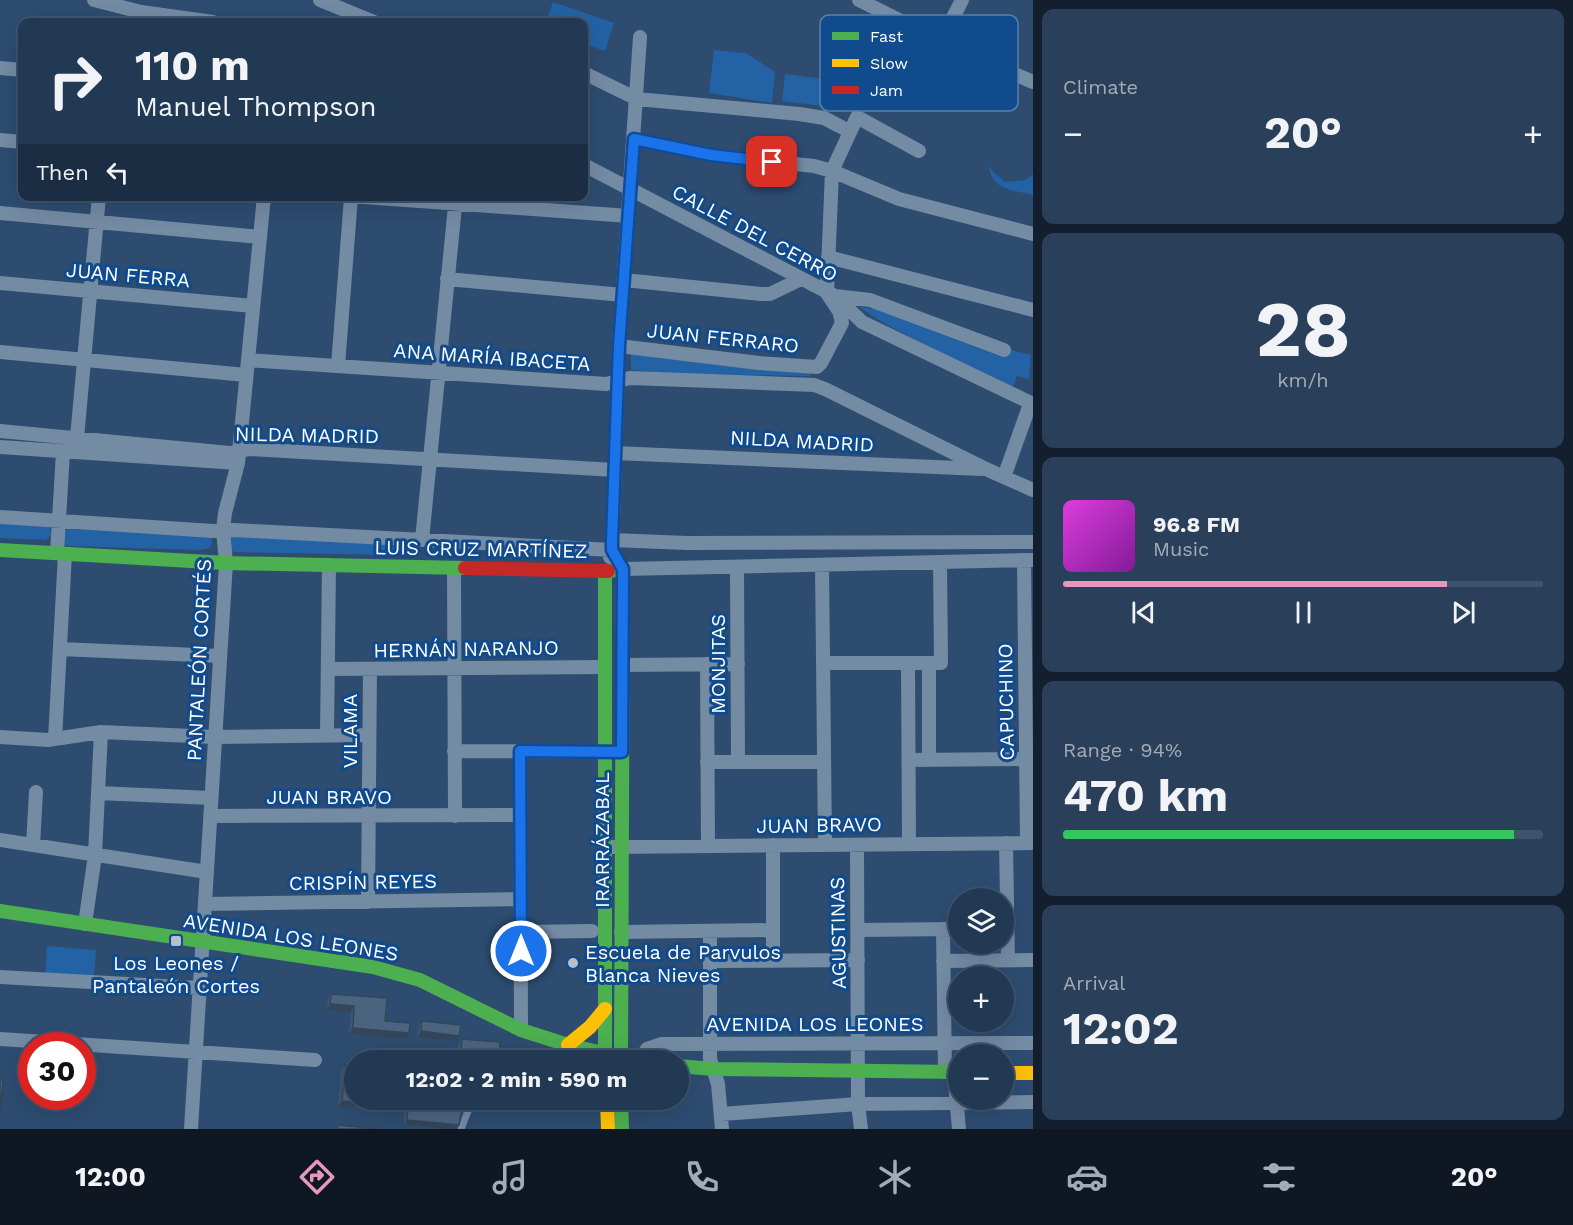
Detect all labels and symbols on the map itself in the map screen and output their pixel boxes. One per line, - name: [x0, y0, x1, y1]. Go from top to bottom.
- legend: [820, 15, 1018, 111]
- text: Fast: [870, 27, 903, 46]
- text: Slow: [870, 54, 908, 73]
- text: Jam: [870, 81, 903, 100]
- pin: [746, 136, 797, 187]
- street label: CALLE DEL CERRO: [668, 179, 842, 287]
- street label: JUAN FERRA: [65, 258, 191, 292]
- street label: JUAN FERRARO: [646, 318, 800, 358]
- street label: ANA MARÍA IBACETA: [393, 338, 591, 376]
- street label: NILDA MADRID: [235, 422, 379, 448]
- street label: NILDA MADRID: [729, 425, 875, 457]
- street label: LUIS CRUZ MARTÍNEZ: [374, 535, 588, 563]
- street label: PANTALEÓN CORTÉS: [182, 558, 216, 762]
- street label: MONJITAS: [706, 614, 730, 714]
- street label: HERNÁN NARANJO: [373, 635, 559, 663]
- street label: CAPUCHINO: [993, 643, 1019, 761]
- street label: VILAMA: [338, 694, 362, 768]
- street label: IRARRÁZABAL: [590, 772, 614, 908]
- street label: JUAN BRAVO: [266, 785, 392, 809]
- street label: JUAN BRAVO: [756, 812, 882, 838]
- street label: CRISPÍN REYES: [289, 869, 437, 895]
- street label: AGUSTINAS: [825, 877, 851, 989]
- street label: AVENIDA LOS LEONES: [182, 908, 400, 966]
- position arrow: [489, 919, 553, 983]
- marker: Los Leones / Pantaleón Cortes: [169, 934, 183, 948]
- place label: Escuela de Parvulos Blanca Nieves: [585, 940, 781, 987]
- place label: Los Leones / Pantaleón Cortes: [92, 951, 260, 998]
- marker: Escuela de Parvulos Blanca Nieves: [566, 956, 580, 970]
- street label: AVENIDA LOS LEONES: [706, 1012, 924, 1036]
- speed limit sign: 30: [18, 1032, 96, 1110]

